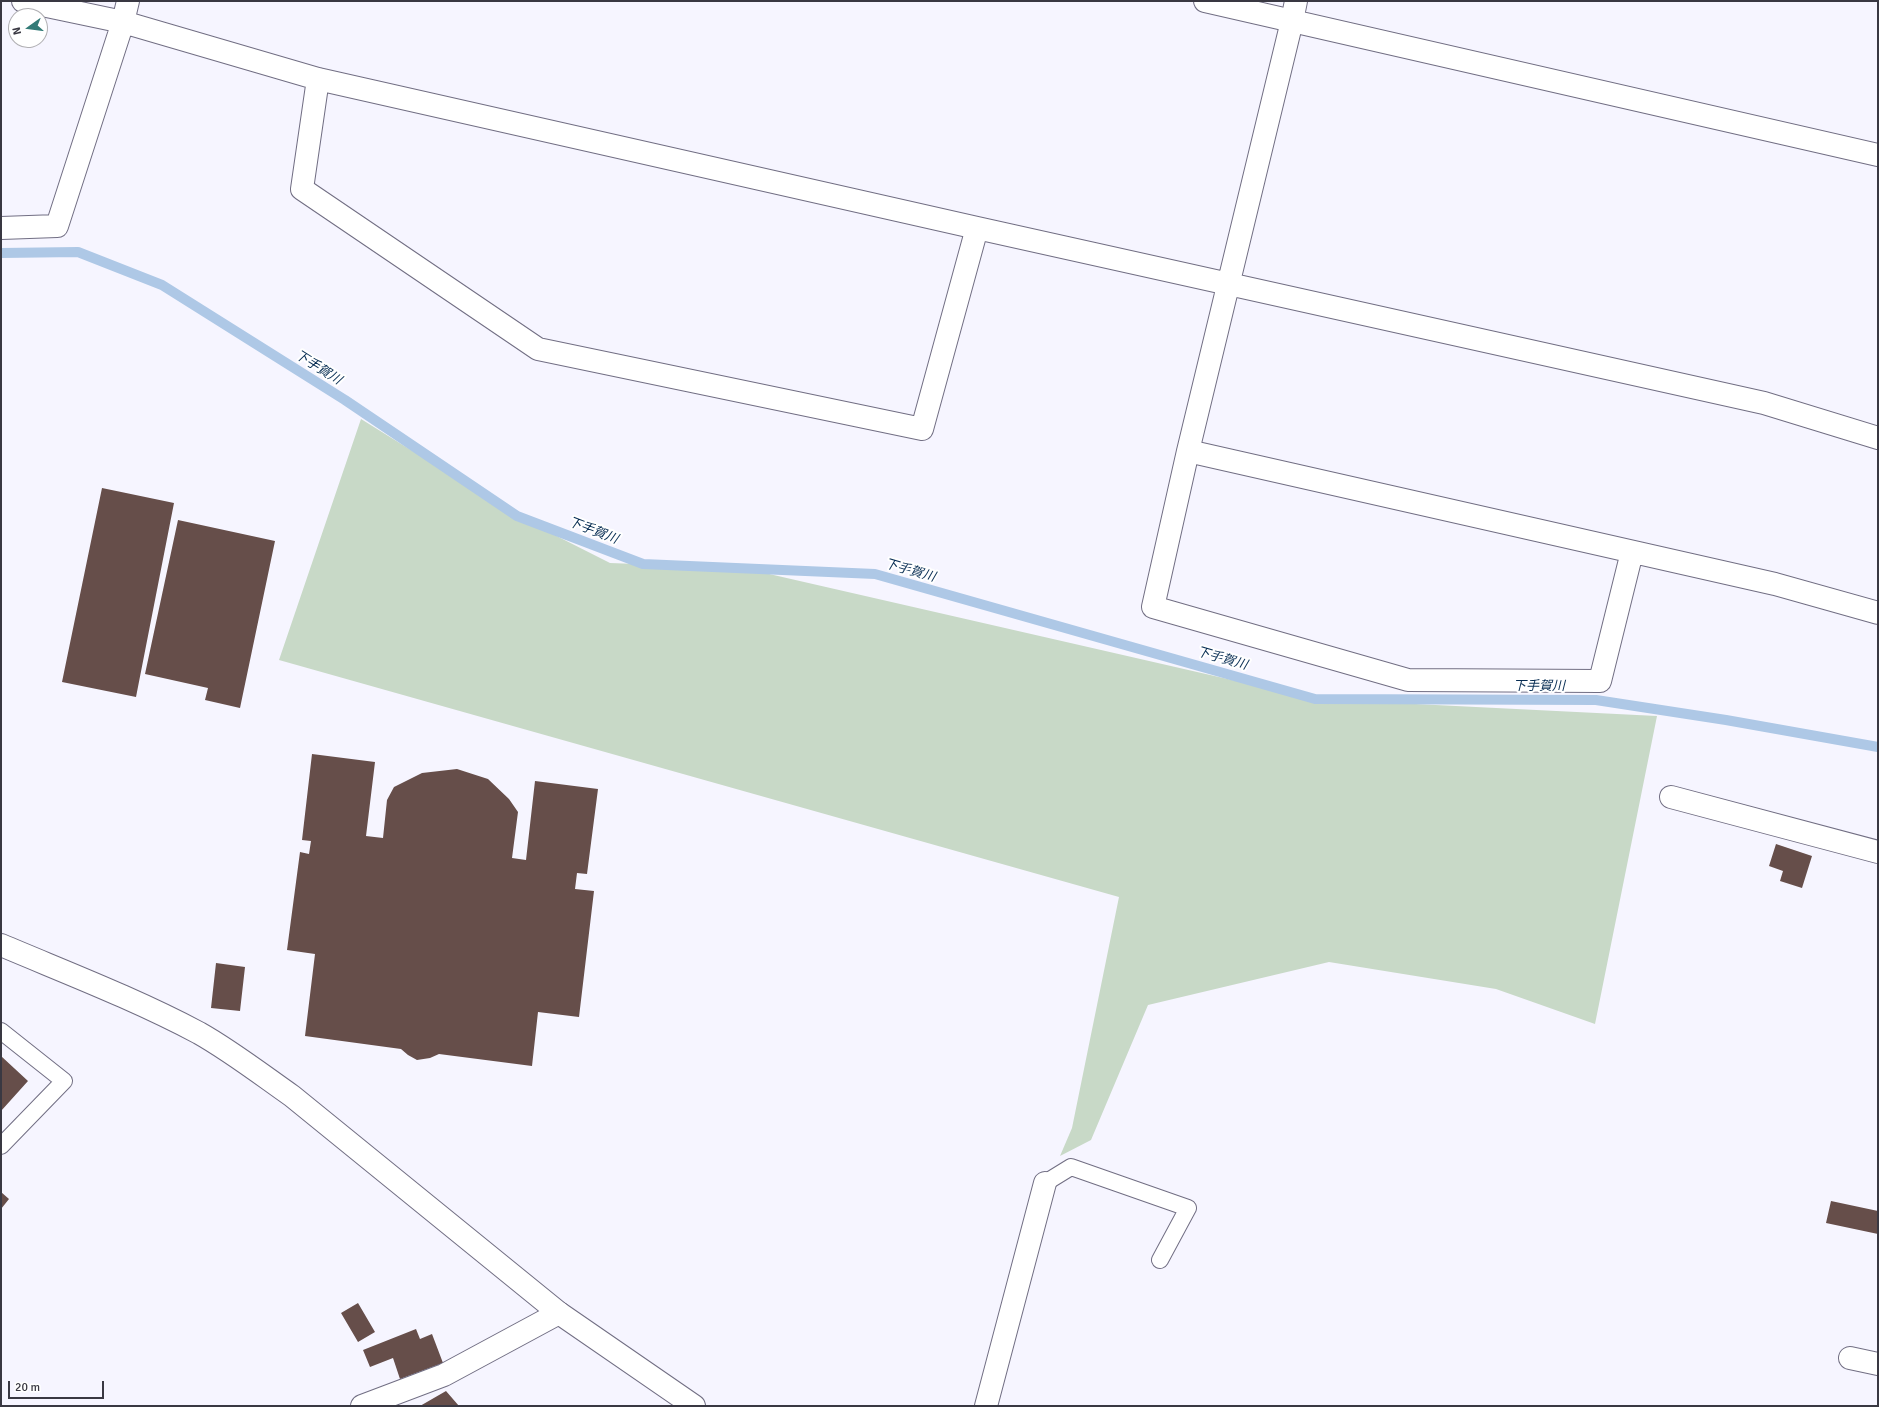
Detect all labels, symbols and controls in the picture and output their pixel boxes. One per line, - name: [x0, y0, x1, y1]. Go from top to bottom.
- north arrow: [8, 8, 48, 48]
- text: N: [10, 25, 24, 36]
- water label: 下手賀川: [292, 348, 344, 388]
- water label: 下手賀川: [566, 514, 620, 548]
- water label: 下手賀川: [883, 556, 937, 586]
- water label: 下手賀川: [1195, 644, 1249, 674]
- water label: 下手賀川: [1513, 679, 1565, 695]
- scale bar: [10, 1373, 106, 1399]
- text: 20 m: [15, 1380, 40, 1395]

